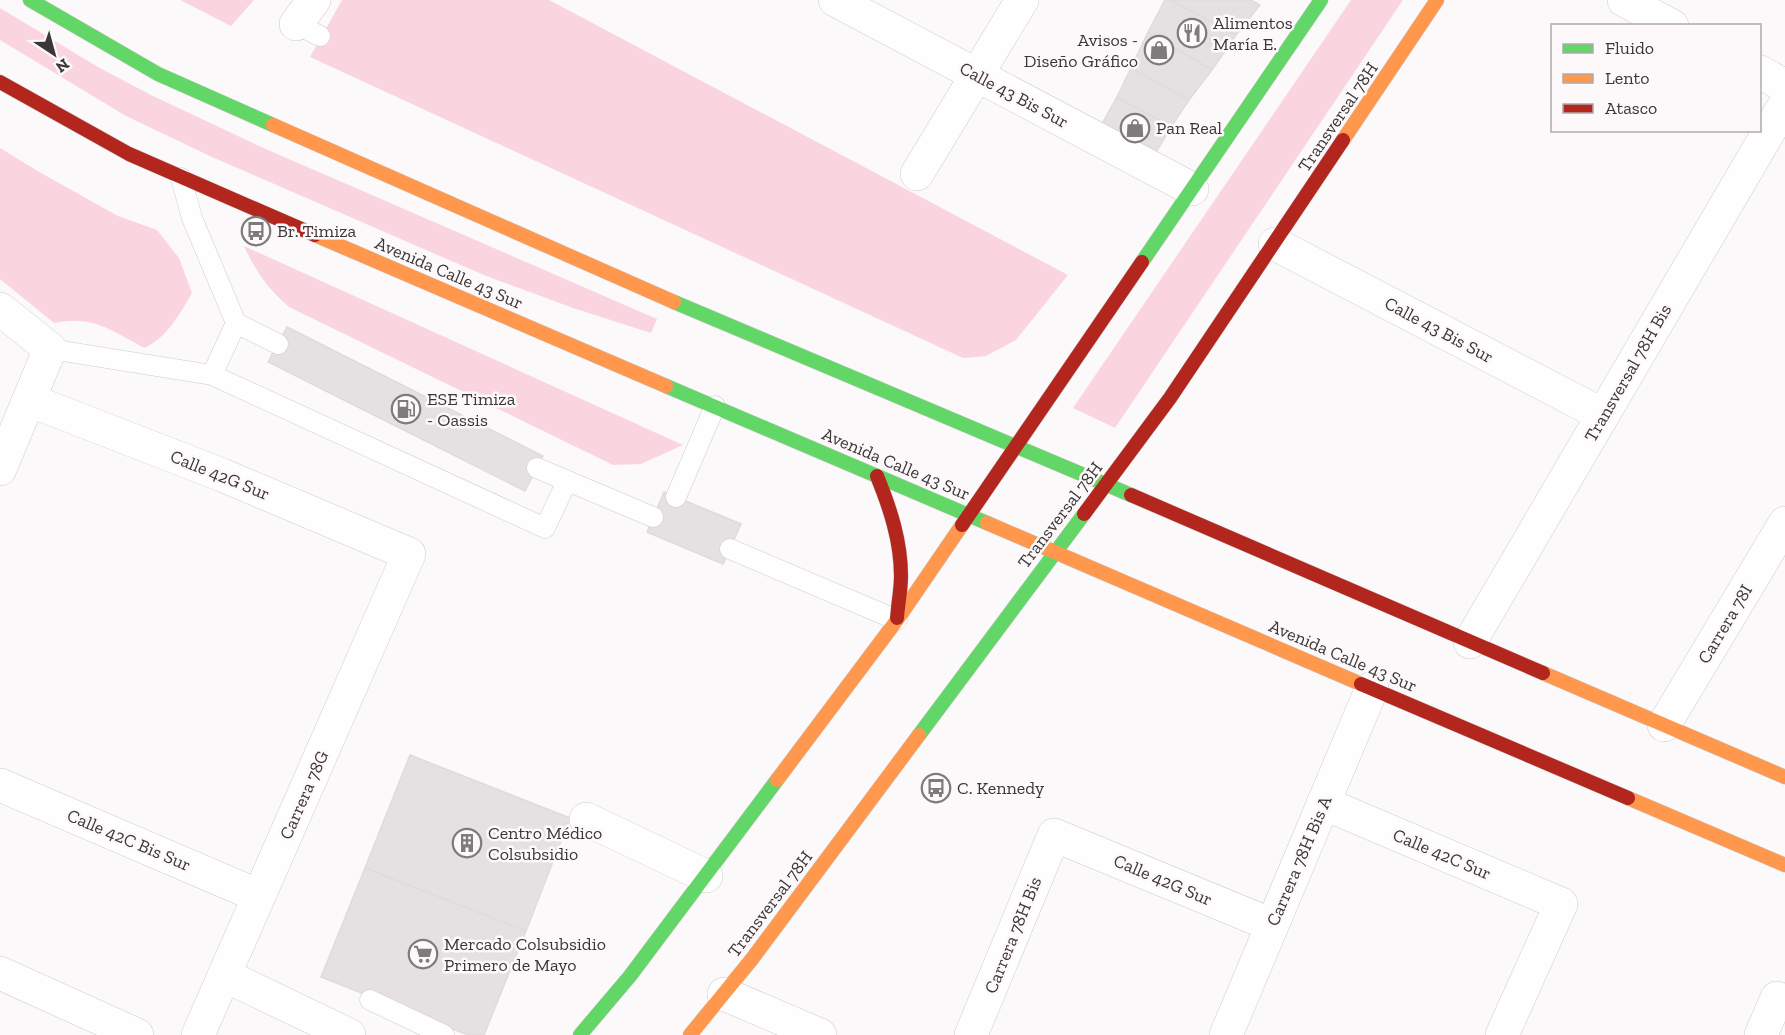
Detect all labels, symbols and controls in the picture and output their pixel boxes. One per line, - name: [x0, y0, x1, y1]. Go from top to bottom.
- place label: Alimentos María E.: [1213, 12, 1293, 55]
- restaurant icon: Alimentos María E.: [1176, 17, 1208, 49]
- north arrow: [24, 24, 84, 84]
- legend: [1551, 24, 1761, 132]
- place label: Avisos - Diseño Gráfico: [1024, 29, 1138, 72]
- shop icon: Avisos - Diseño Gráfico: [1143, 34, 1175, 66]
- text: Fluido: [1605, 37, 1654, 59]
- text: N: [52, 54, 73, 77]
- street label: Calle 43 Bis Sur: [956, 57, 1072, 133]
- street label: Transversal 78H: [1293, 58, 1383, 176]
- text: Lento: [1605, 67, 1650, 89]
- text: Atasco: [1605, 97, 1657, 119]
- shop icon: Pan Real: [1119, 112, 1151, 144]
- place label: Pan Real: [1156, 117, 1222, 139]
- bus stop icon: Br. Timiza: [240, 215, 272, 247]
- place label: Br. Timiza: [277, 220, 357, 242]
- street label: Avenida Calle 43 Sur: [372, 232, 526, 314]
- street label: Calle 43 Bis Sur: [1381, 292, 1497, 368]
- street label: Transversal 78H Bis: [1580, 300, 1676, 446]
- place label: ESE Timiza - Oassis: [427, 388, 516, 431]
- fuel station icon: ESE Timiza - Oassis: [390, 393, 422, 425]
- street label: Avenida Calle 43 Sur: [819, 423, 973, 505]
- street label: Calle 42G Sur: [167, 445, 273, 505]
- street label: Transversal 78H: [1013, 457, 1107, 573]
- street label: Carrera 78I: [1693, 580, 1757, 667]
- street label: Avenida Calle 43 Sur: [1266, 615, 1420, 697]
- street label: Carrera 78G: [275, 747, 333, 843]
- bus stop icon: C. Kennedy: [920, 772, 952, 804]
- place label: C. Kennedy: [957, 777, 1045, 799]
- street label: Carrera 78H Bis A: [1262, 792, 1336, 929]
- street label: Calle 42C Bis Sur: [64, 804, 194, 876]
- place label: Centro Médico Colsubsidio: [488, 822, 602, 865]
- street label: Calle 42C Sur: [1390, 823, 1494, 885]
- building icon: Centro Médico Colsubsidio: [451, 827, 483, 859]
- street label: Transversal 78H: [723, 846, 817, 962]
- street label: Calle 42G Sur: [1110, 849, 1216, 911]
- street label: Carrera 78H Bis: [980, 873, 1046, 997]
- place label: Mercado Colsubsidio Primero de Mayo: [444, 933, 606, 976]
- supermarket icon: Mercado Colsubsidio Primero de Mayo: [407, 938, 439, 970]

